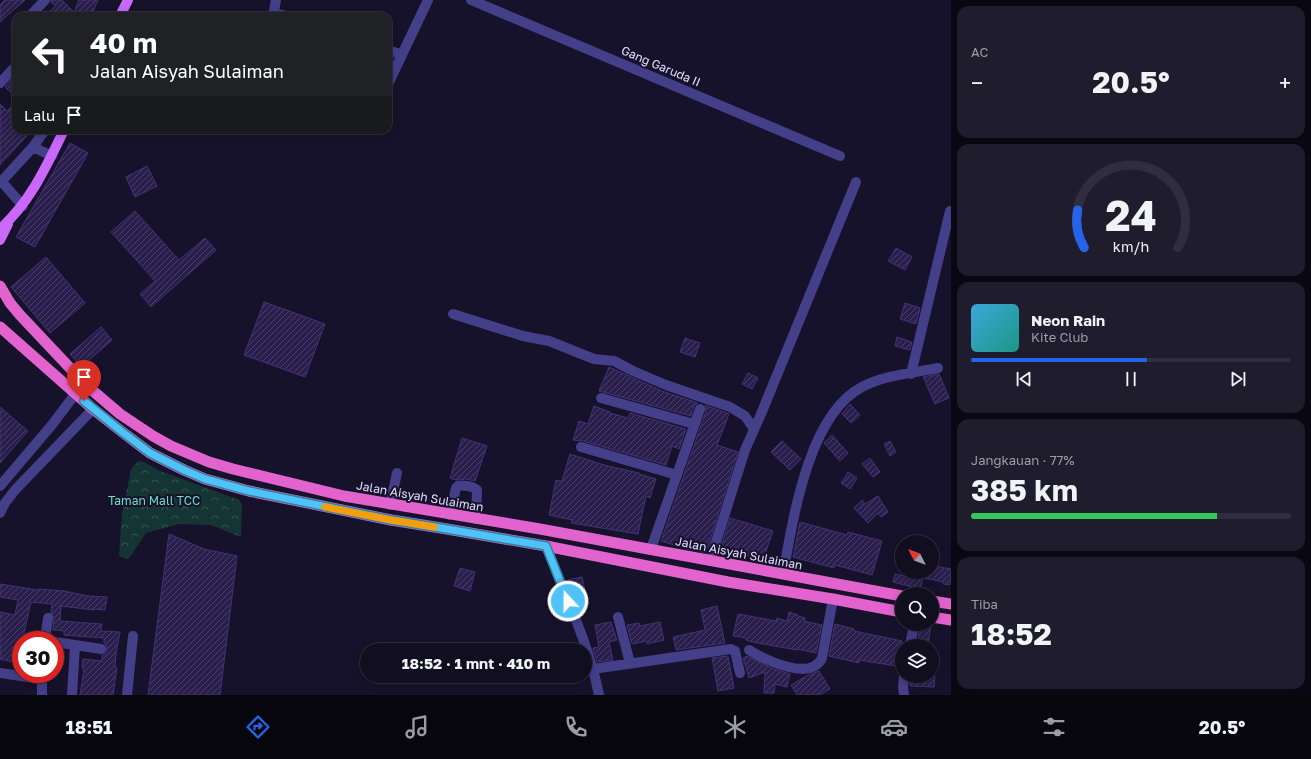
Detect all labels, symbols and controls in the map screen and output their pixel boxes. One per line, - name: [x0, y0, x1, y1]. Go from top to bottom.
- text: 40 m: [90, 26, 157, 59]
- icon: left: [24, 28, 76, 80]
- street label: Gang Garuda II: [619, 43, 703, 89]
- text: AC: [971, 44, 988, 60]
- text: Jalan Aisyah Sulaiman: [90, 60, 284, 82]
- text: 20.5°: [1092, 64, 1170, 100]
- text: −: [971, 69, 983, 96]
- text: +: [1279, 69, 1291, 96]
- icon: arrive: [63, 104, 85, 126]
- text: Lalu: [24, 106, 55, 124]
- text: 24: [1105, 189, 1157, 239]
- text: km/h: [1113, 237, 1149, 254]
- text: Neon Rain: [1031, 311, 1105, 329]
- text: Kite Club: [1031, 329, 1088, 345]
- pin: [67, 360, 101, 401]
- icon: arrive: [73, 366, 95, 388]
- icon: previous: [1013, 368, 1035, 390]
- icon: pause: [1120, 368, 1142, 390]
- icon: next: [1227, 368, 1249, 390]
- text: Jangkauan · 77%: [971, 452, 1074, 468]
- text: 385 km: [971, 472, 1078, 508]
- street label: Jalan Aisyah Sulaiman: [355, 477, 485, 515]
- park label: Taman Mall TCC: [108, 493, 200, 508]
- street label: Jalan Aisyah Sulaiman: [674, 533, 804, 573]
- north arrow: [895, 535, 939, 579]
- map controls: [895, 535, 939, 683]
- position arrow: [547, 580, 589, 622]
- button: search: [895, 587, 939, 631]
- text: Tiba: [971, 596, 998, 612]
- text: 18:52: [971, 616, 1052, 652]
- speed limit sign: 30: [12, 631, 64, 683]
- button: layers: [895, 639, 939, 683]
- text: 18:52 · 1 mnt · 410 m: [402, 654, 550, 672]
- icon: directions: [244, 713, 272, 741]
- icon: music: [403, 713, 431, 741]
- icon: phone: [562, 713, 590, 741]
- icon: climate: [721, 713, 749, 741]
- icon: car: [880, 713, 908, 741]
- icon: filters: [1040, 713, 1068, 741]
- text: 18:51: [66, 716, 112, 738]
- text: 20.5°: [1199, 716, 1245, 738]

